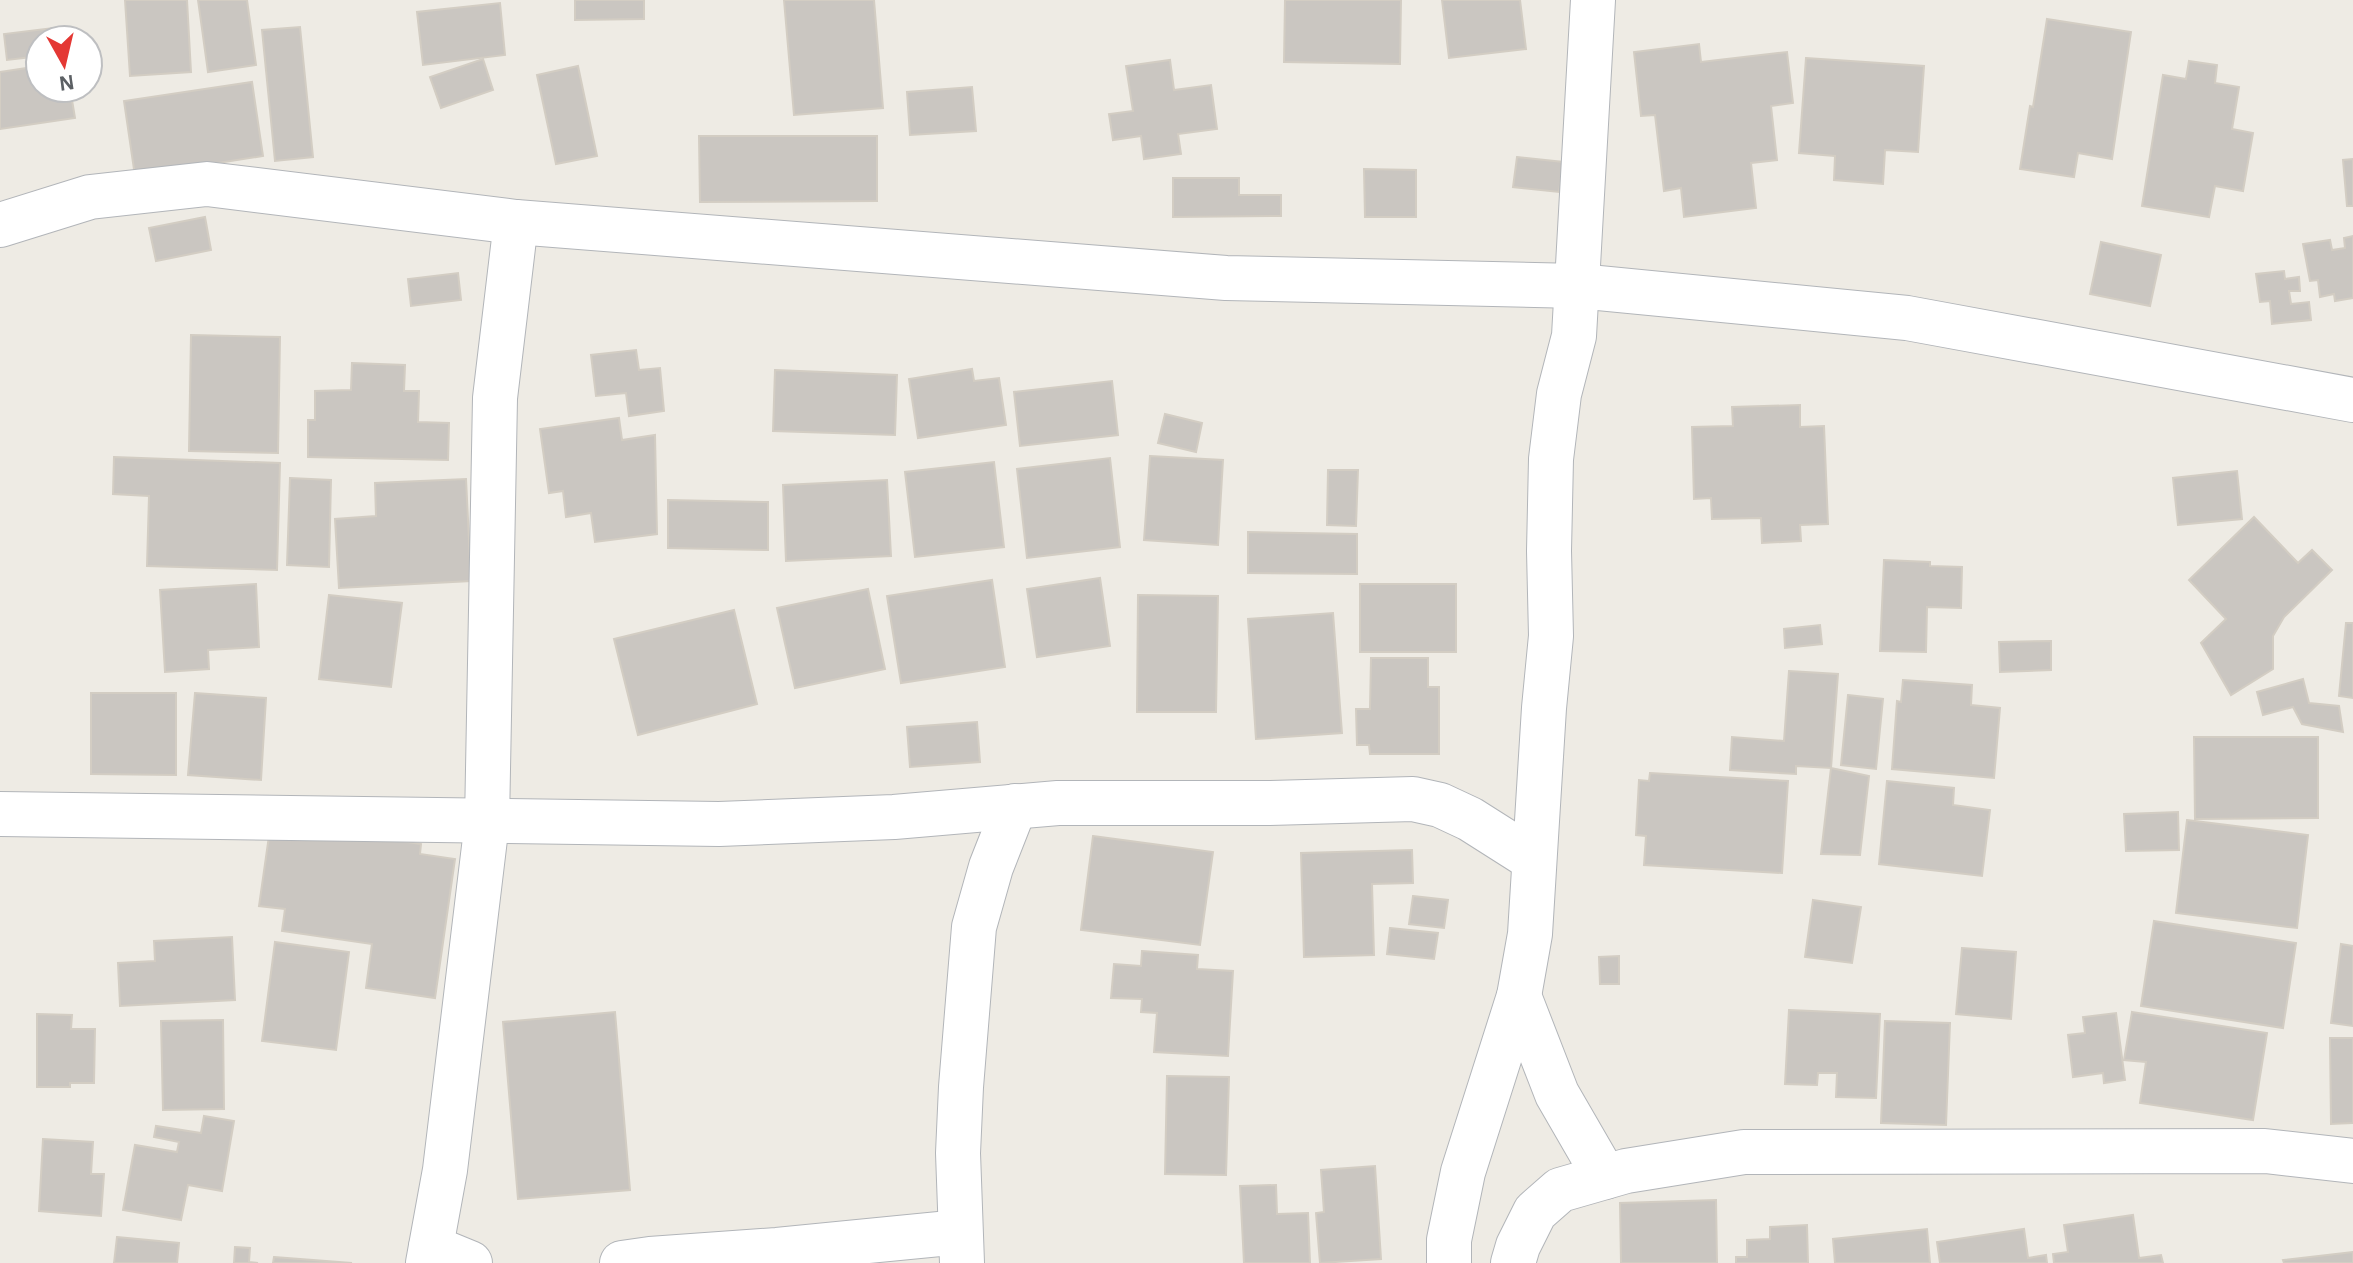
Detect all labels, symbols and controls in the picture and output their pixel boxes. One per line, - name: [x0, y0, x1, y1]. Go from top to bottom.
- north arrow: [24, 24, 104, 104]
- text: N: [58, 71, 76, 95]

